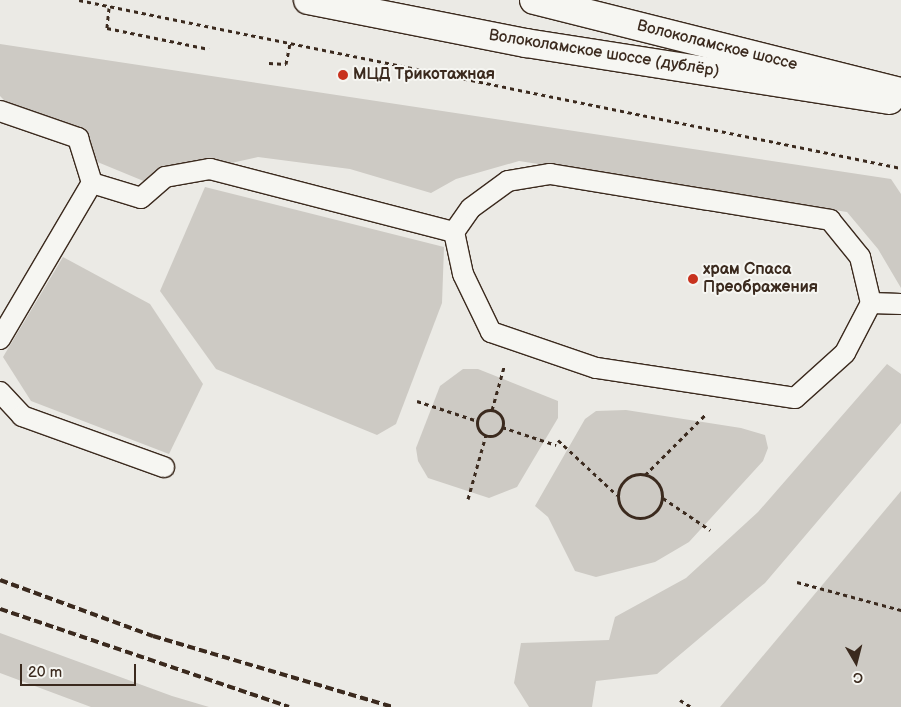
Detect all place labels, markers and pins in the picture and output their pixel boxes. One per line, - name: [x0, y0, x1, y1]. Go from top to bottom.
- place label: МЦД Трикотажная: [353, 65, 495, 85]
- marker: МЦД Трикотажная: [337, 69, 349, 81]
- place label: храм Спаса Преображения: [703, 260, 818, 298]
- marker: храм Спаса Преображения: [687, 273, 699, 285]

